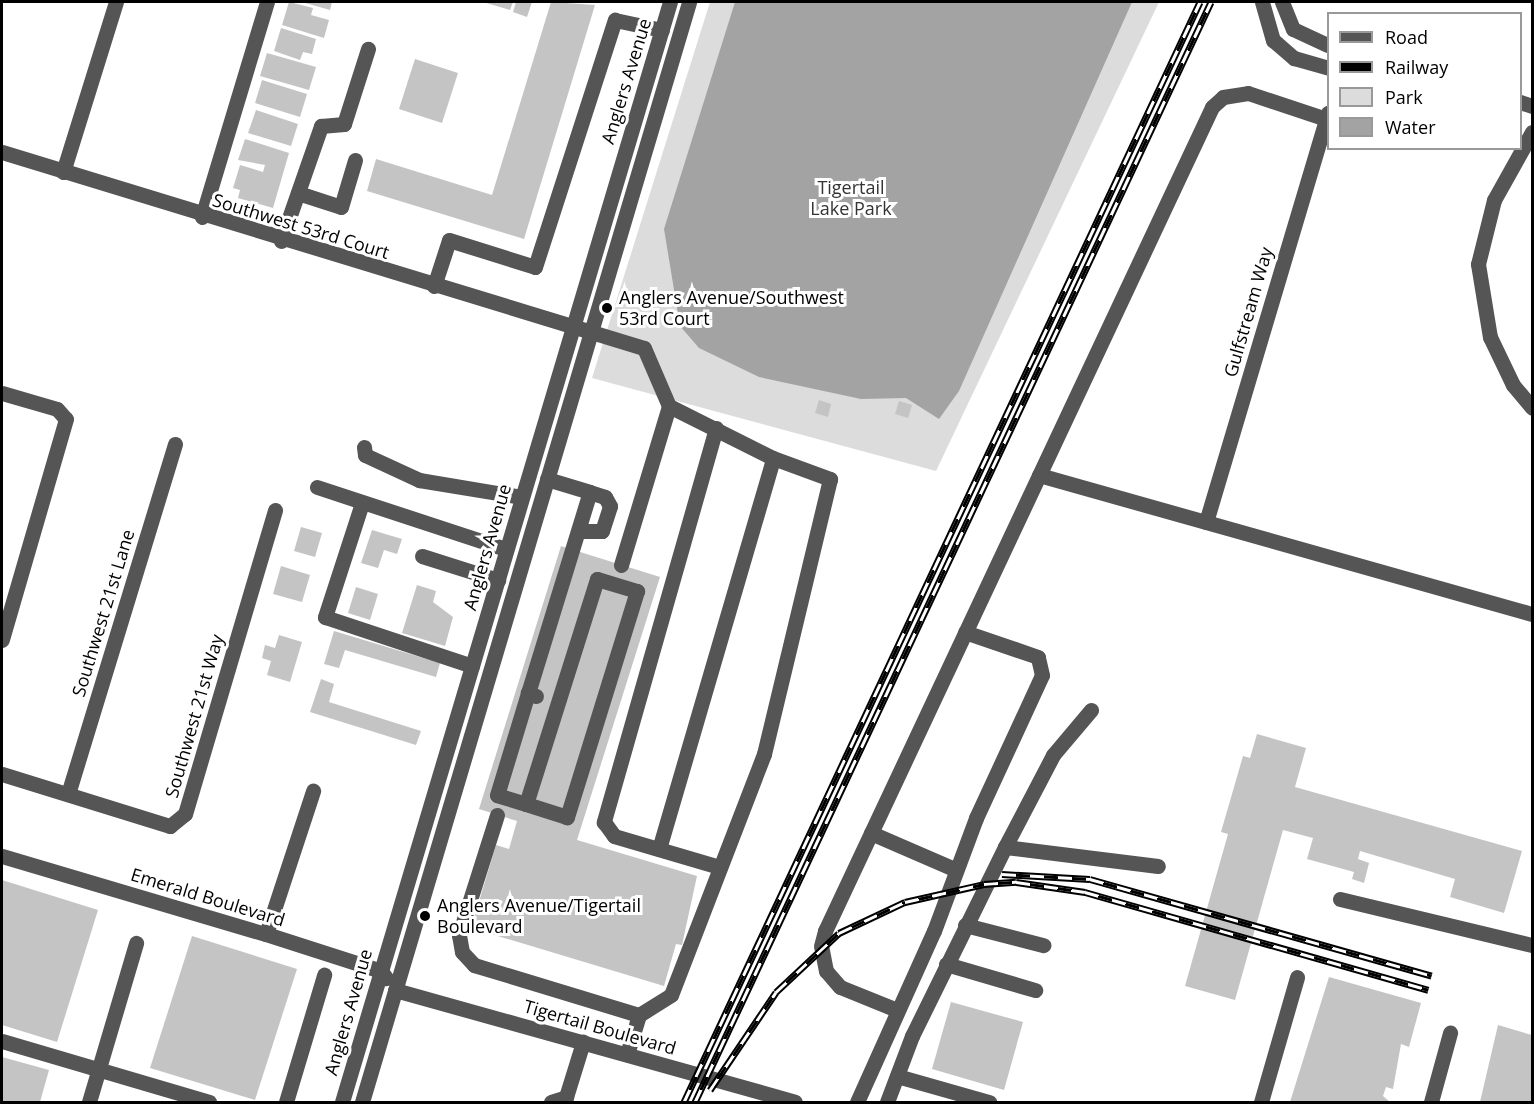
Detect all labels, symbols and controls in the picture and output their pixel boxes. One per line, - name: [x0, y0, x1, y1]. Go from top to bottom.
- legend: [1327, 12, 1522, 150]
- street label: Anglers Avenue: [597, 16, 655, 146]
- text: Road: [1385, 25, 1428, 49]
- text: Railway: [1385, 55, 1448, 79]
- text: Park: [1385, 85, 1423, 109]
- text: Water: [1385, 115, 1436, 139]
- park label: Tigertail Lake Park: [810, 177, 892, 219]
- street label: Southwest 53rd Court: [210, 189, 392, 263]
- street label: Gulfstream Way: [1219, 245, 1277, 379]
- place label: Anglers Avenue/Southwest 53rd Court: [619, 287, 844, 330]
- marker: Anglers Avenue/Southwest 53rd Court: [600, 301, 614, 315]
- street label: Anglers Avenue: [459, 481, 515, 613]
- street label: Southwest 21st Lane: [67, 527, 139, 699]
- street label: Southwest 21st Way: [160, 632, 228, 800]
- street label: Emerald Boulevard: [128, 863, 288, 931]
- place label: Anglers Avenue/Tigertail Boulevard: [437, 895, 641, 938]
- marker: Anglers Avenue/Tigertail Boulevard: [418, 909, 432, 923]
- street label: Anglers Avenue: [320, 946, 376, 1078]
- street label: Tigertail Boulevard: [521, 995, 679, 1059]

